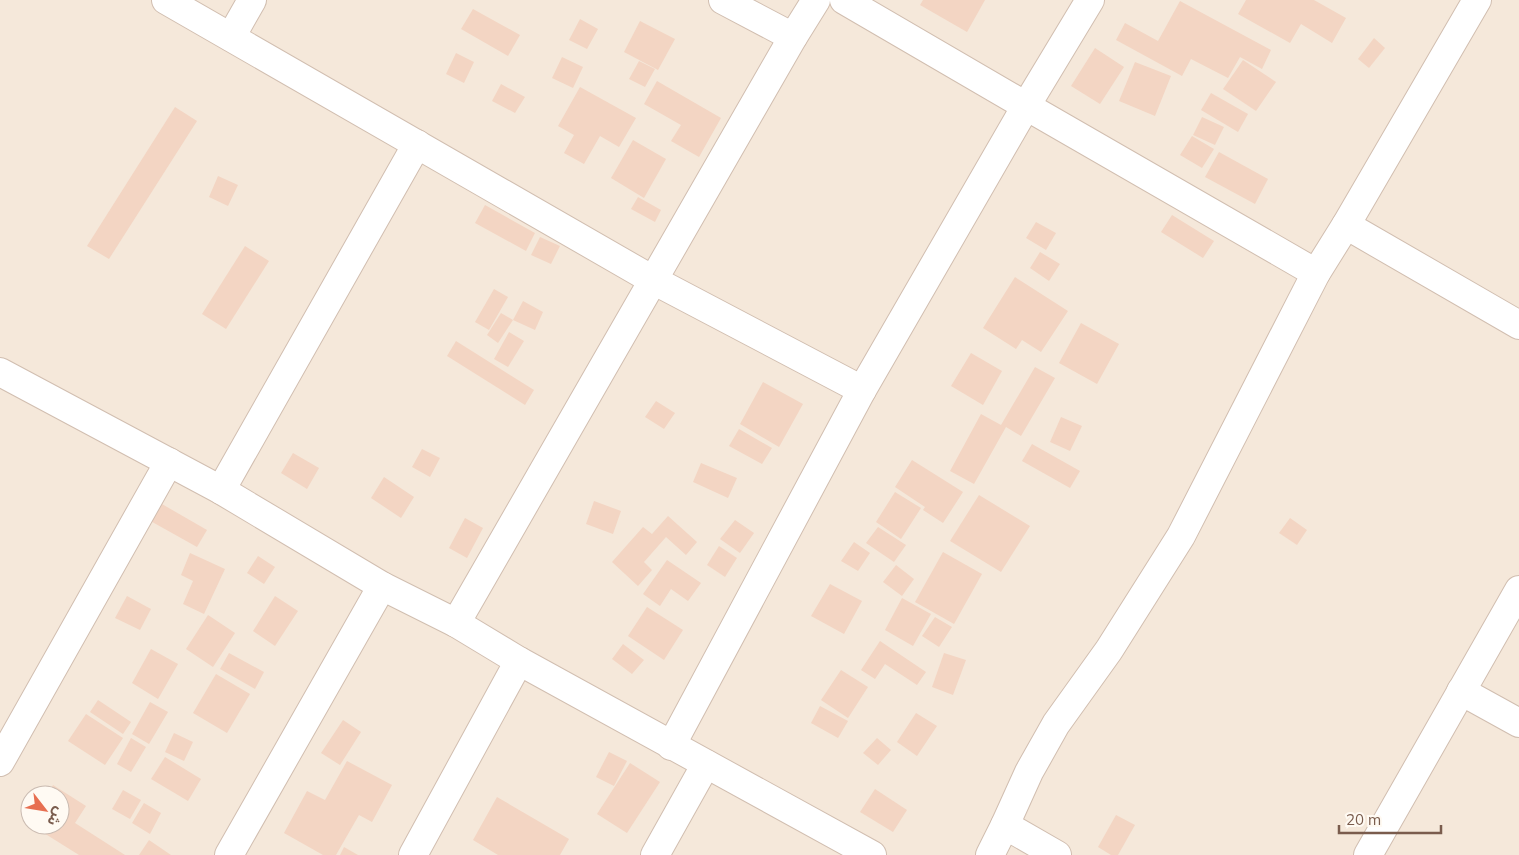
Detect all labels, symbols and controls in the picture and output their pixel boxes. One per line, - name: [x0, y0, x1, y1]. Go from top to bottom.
- north arrow: [20, 785, 70, 835]
- scale bar: [1339, 802, 1442, 834]
- text: ش: [43, 804, 69, 830]
- text: 20 m: [1346, 810, 1381, 829]

